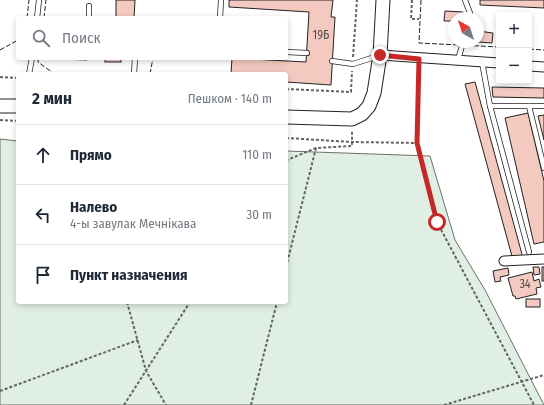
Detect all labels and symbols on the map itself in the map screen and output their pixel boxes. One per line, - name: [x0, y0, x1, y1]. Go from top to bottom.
- north arrow: [448, 12, 484, 48]
- house number: 19Б: [313, 28, 329, 42]
- route end: [371, 46, 389, 64]
- route start: [428, 213, 446, 231]
- house number: 34: [519, 277, 531, 291]

